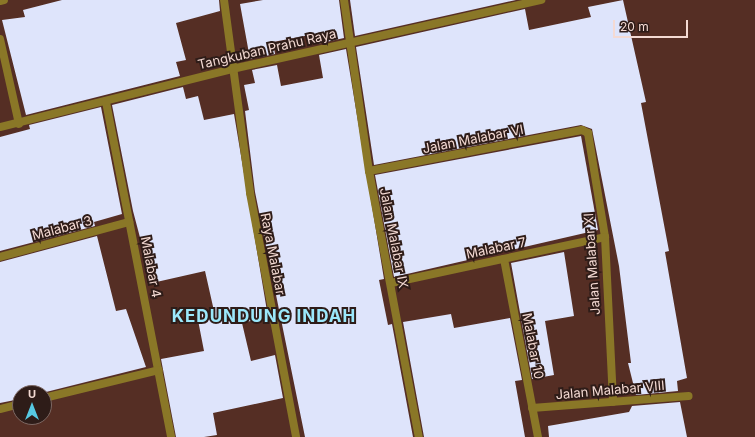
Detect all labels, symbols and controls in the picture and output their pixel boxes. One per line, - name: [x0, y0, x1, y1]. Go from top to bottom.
- scale bar: [615, 12, 690, 38]
- text: 20 m: [620, 19, 649, 34]
- street label: Tangkuban Prahu Raya: [196, 25, 338, 73]
- street label: Jalan Malabar VI: [421, 122, 525, 156]
- street label: Jalan Malabar IX: [377, 186, 411, 290]
- street label: Raya Malabar: [257, 212, 289, 296]
- street label: Jalan Malabar XI: [581, 212, 603, 316]
- street label: Malabar 3: [30, 213, 94, 243]
- street label: Malabar 7: [465, 234, 527, 262]
- street label: Malabar 4: [137, 235, 165, 299]
- district label: KEDUNDUNG INDAH: [172, 307, 356, 327]
- street label: Malabar 10: [519, 312, 547, 380]
- street label: Jalan Malabar VIII: [555, 377, 665, 403]
- north arrow: [12, 385, 52, 425]
- text: U: [28, 387, 36, 401]

